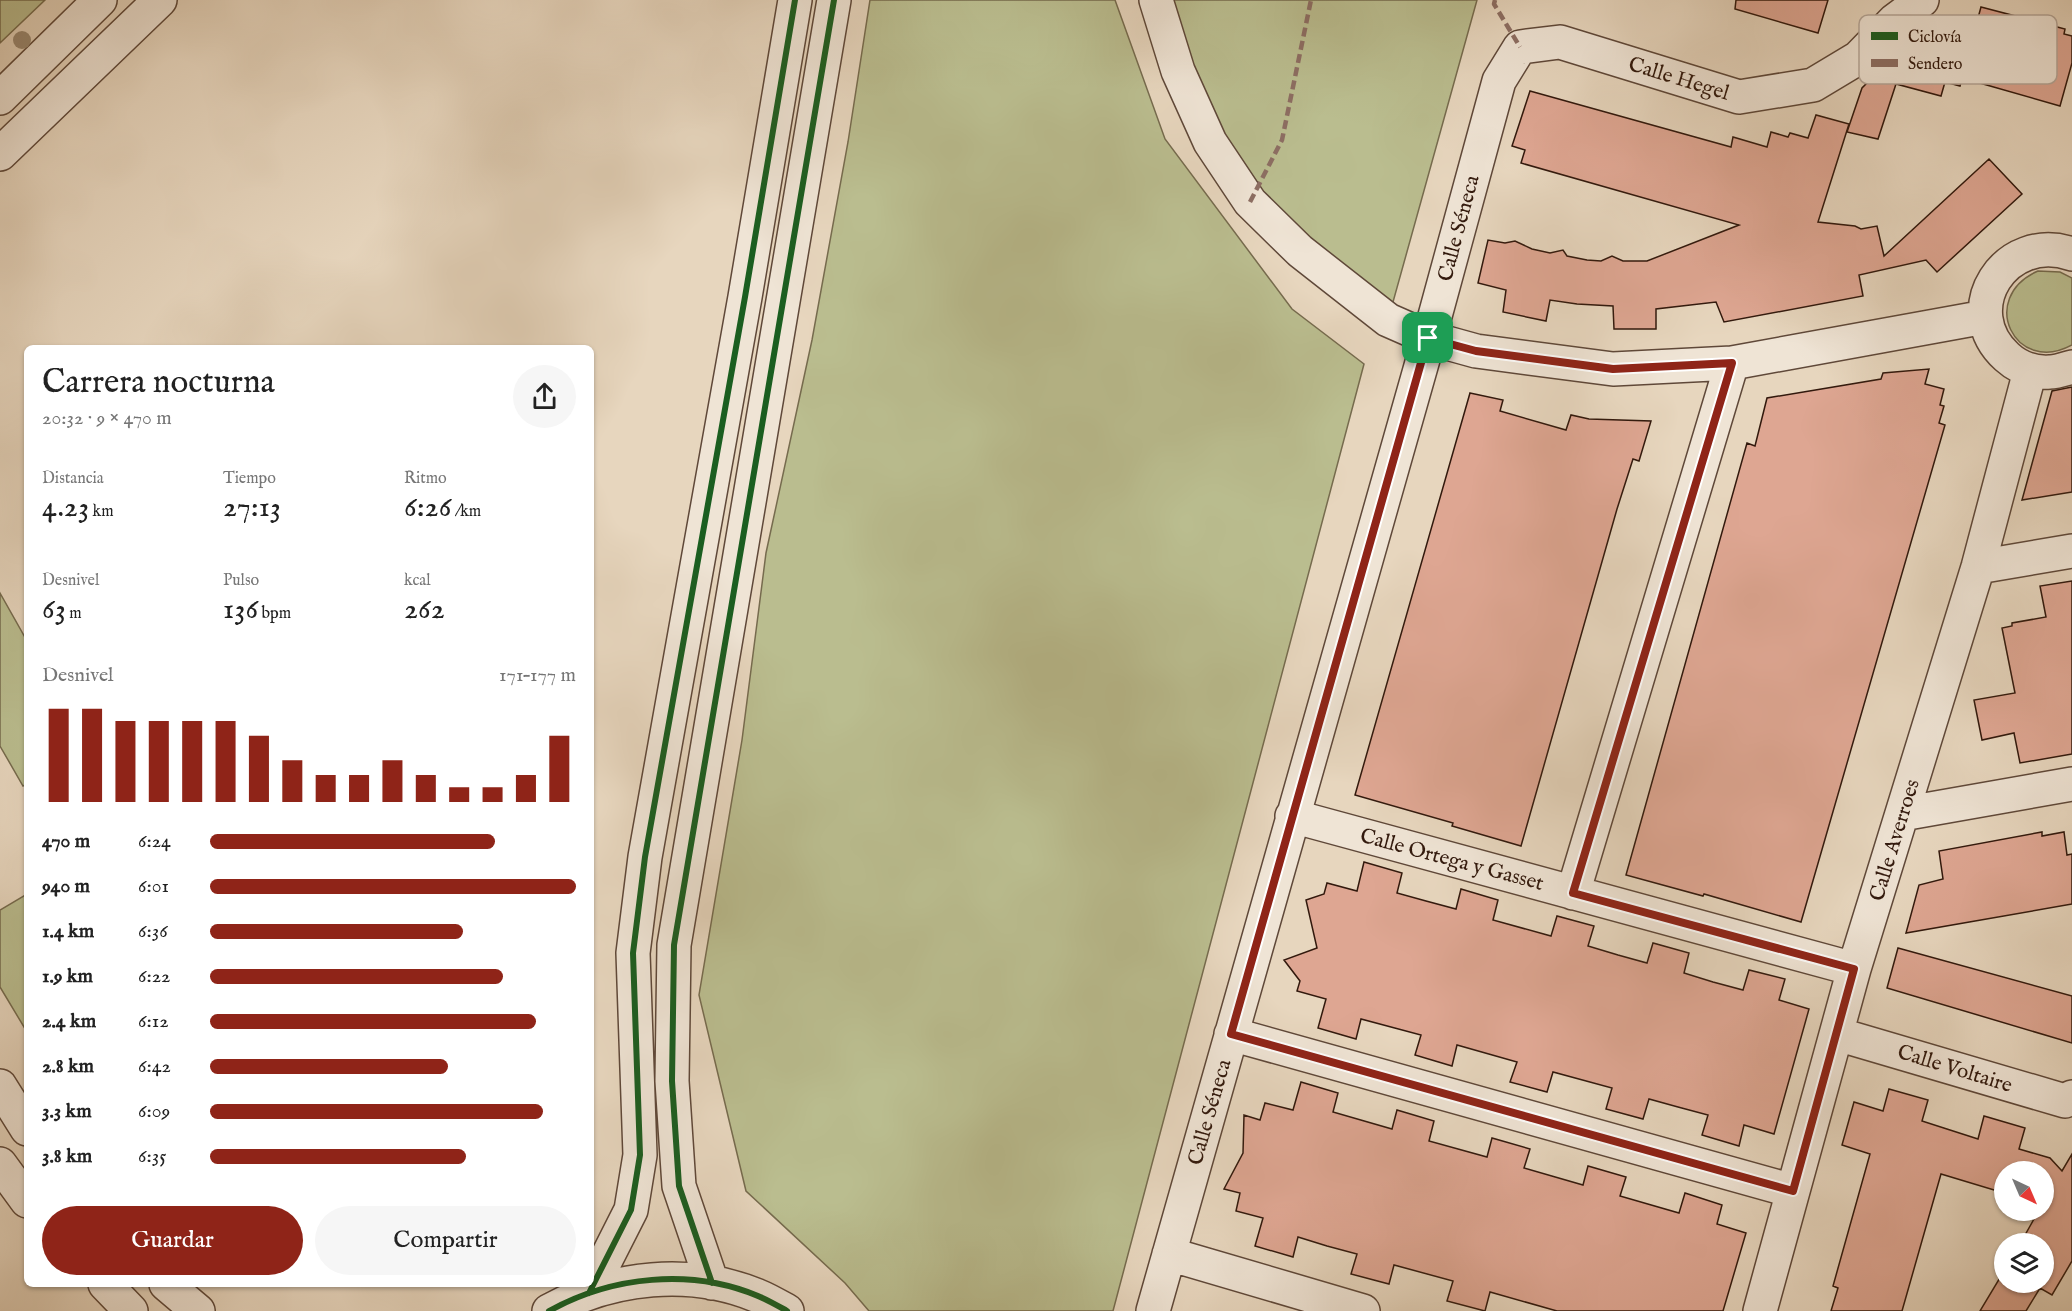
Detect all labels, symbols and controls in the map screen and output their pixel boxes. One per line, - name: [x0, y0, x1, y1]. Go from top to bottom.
- legend: [1859, 15, 2057, 84]
- text: Ciclovía: [1908, 28, 1962, 48]
- street label: Calle Hegel: [1625, 51, 1732, 108]
- text: Sendero: [1908, 55, 1963, 75]
- street label: Calle Séneca: [1432, 171, 1487, 285]
- pin: [1402, 312, 1453, 363]
- icon: arrive: [1411, 321, 1444, 354]
- text: Carrera nocturna: [42, 362, 275, 404]
- button: share: [513, 365, 576, 428]
- text: 20:32 · 9 × 470 m: [42, 406, 172, 431]
- text: Distancia: [42, 469, 104, 489]
- text: Tiempo: [223, 469, 276, 489]
- text: Ritmo: [404, 469, 447, 489]
- text: 4.23: [42, 489, 89, 527]
- text: 27:13: [223, 489, 281, 527]
- text: 6:26: [404, 489, 451, 527]
- text: km: [89, 502, 114, 522]
- text: /km: [451, 502, 481, 522]
- text: Desnivel: [42, 571, 99, 591]
- text: Pulso: [223, 571, 259, 591]
- text: kcal: [404, 571, 431, 591]
- text: 63: [42, 591, 66, 629]
- text: 136: [223, 591, 258, 629]
- text: 262: [404, 591, 445, 629]
- text: m: [66, 604, 82, 624]
- text: bpm: [258, 604, 291, 624]
- text: Desnivel: [42, 663, 114, 688]
- text: 171–177 m: [499, 663, 576, 688]
- street label: Calle Averroes: [1864, 776, 1927, 905]
- street label: Calle Ortega y Gasset: [1357, 823, 1546, 898]
- text: 470 m: [42, 829, 90, 854]
- text: 6:24: [138, 829, 171, 854]
- text: 940 m: [42, 874, 90, 899]
- text: 6:01: [138, 874, 169, 899]
- text: 1.4 km: [42, 919, 94, 944]
- text: 6:36: [138, 919, 168, 944]
- text: 1.9 km: [42, 964, 93, 989]
- text: 6:22: [138, 964, 170, 989]
- text: 2.4 km: [42, 1009, 96, 1034]
- text: 6:12: [138, 1009, 169, 1034]
- street label: Calle Voltaire: [1894, 1039, 2016, 1100]
- text: 2.8 km: [42, 1054, 94, 1079]
- text: 6:42: [138, 1054, 171, 1079]
- street label: Calle Séneca: [1182, 1055, 1239, 1169]
- text: 3.3 km: [42, 1099, 92, 1124]
- text: 6:09: [138, 1099, 170, 1124]
- text: 3.8 km: [42, 1144, 92, 1169]
- text: 6:35: [138, 1144, 166, 1169]
- north arrow: [1994, 1161, 2054, 1221]
- map controls: [1994, 1161, 2054, 1293]
- button: Guardar: [42, 1206, 303, 1275]
- button: Compartir: [315, 1206, 576, 1275]
- button: layers: [1994, 1233, 2054, 1293]

